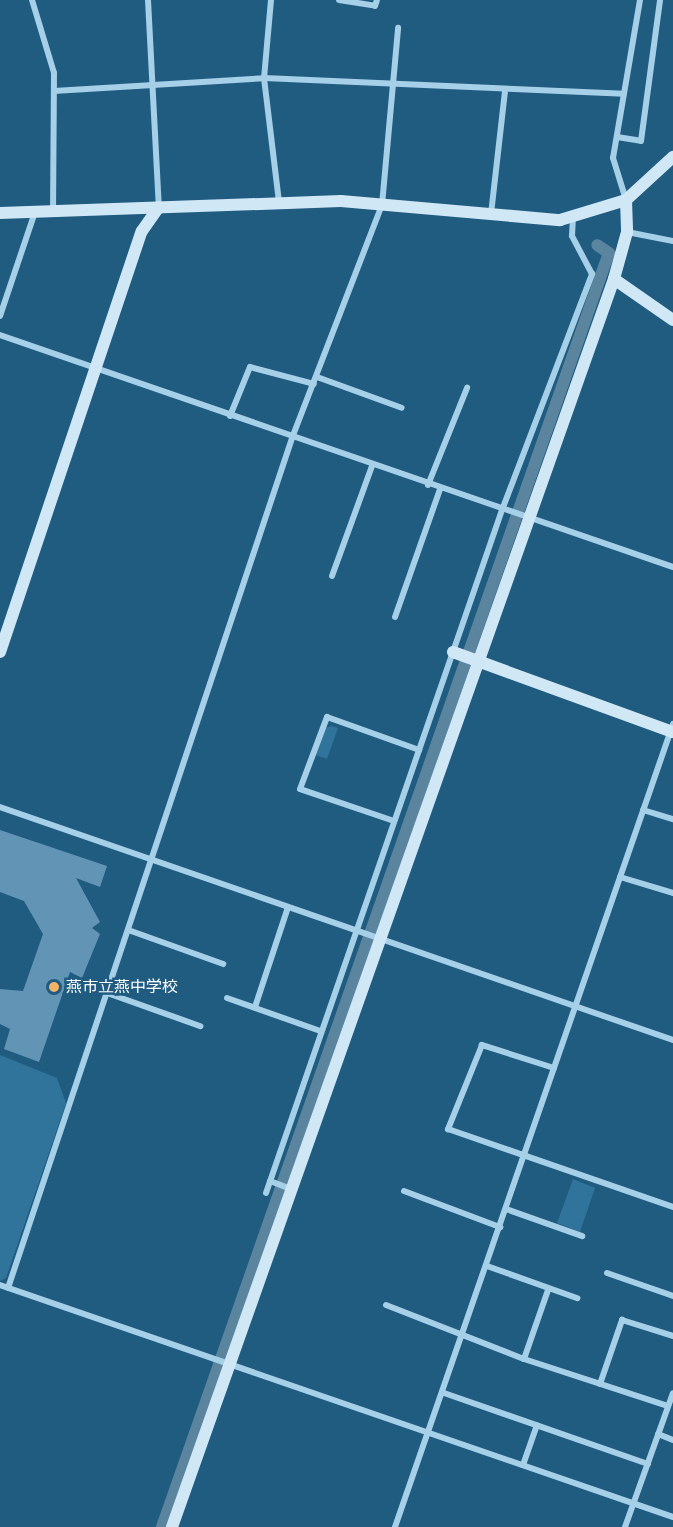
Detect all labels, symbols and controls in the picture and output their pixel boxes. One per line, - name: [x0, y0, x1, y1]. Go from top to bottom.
- place label: 燕市立燕中学校: [66, 977, 178, 997]
- marker: 燕市立燕中学校: [47, 980, 61, 994]

